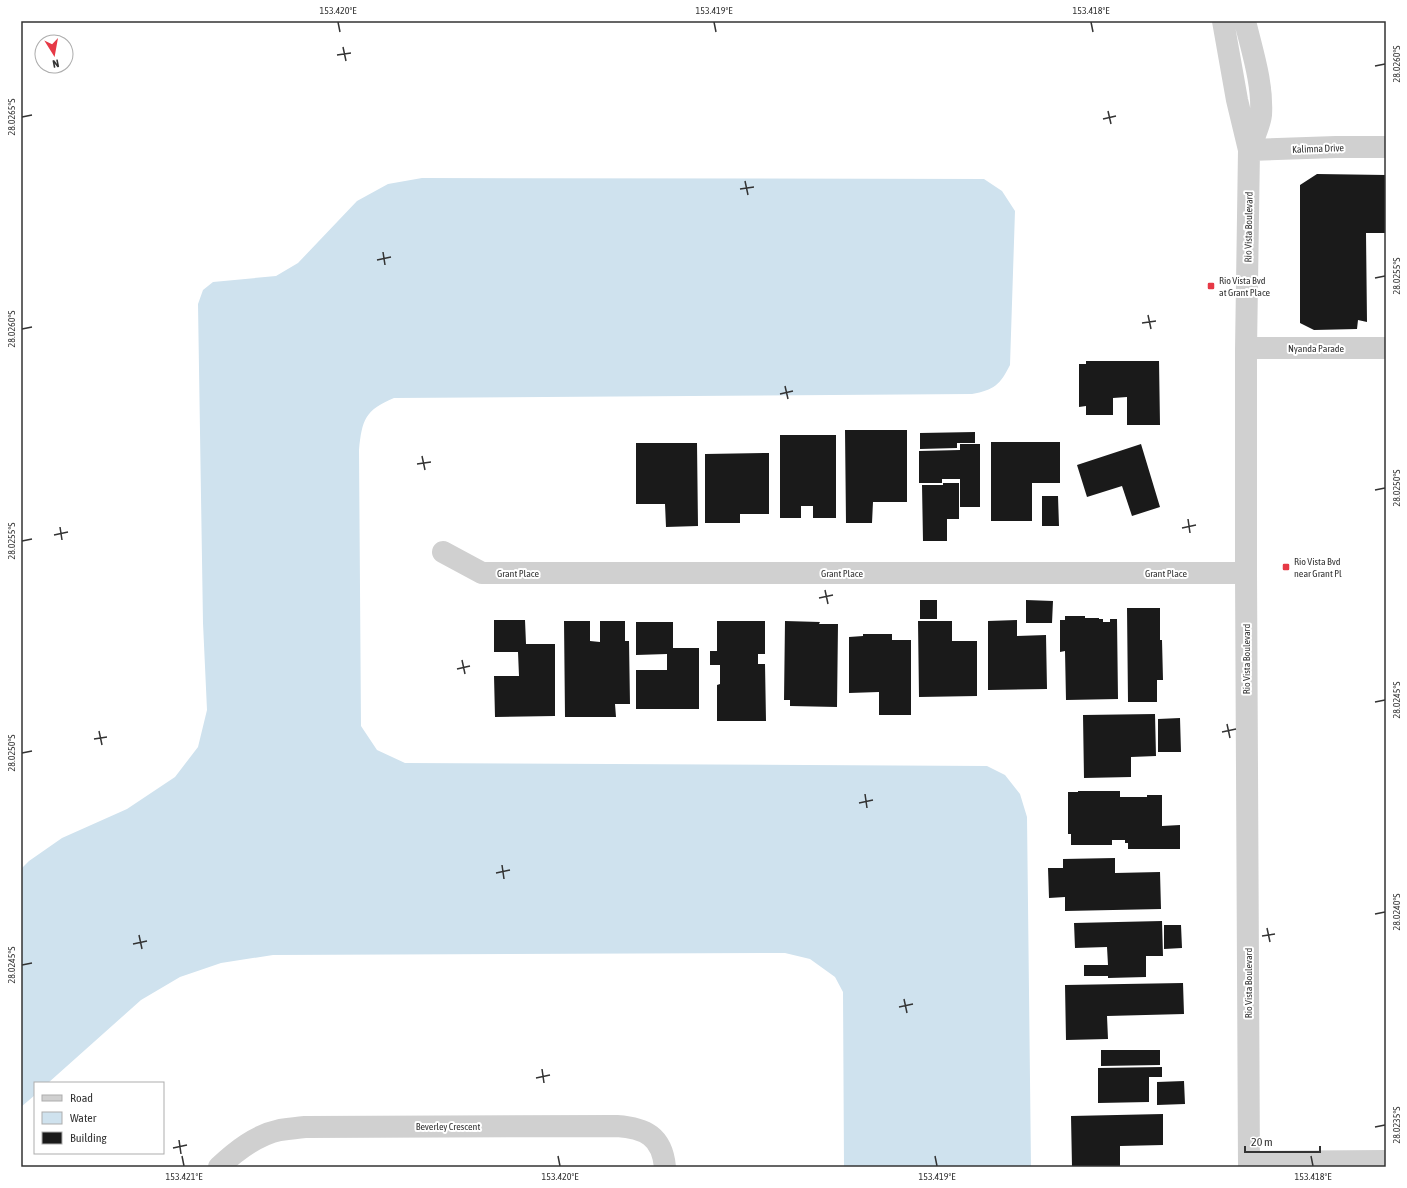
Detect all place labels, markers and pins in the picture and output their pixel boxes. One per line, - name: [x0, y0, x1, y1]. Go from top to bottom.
- place label: Rio Vista Bvd at Grant Place: [1219, 275, 1271, 298]
- marker: Rio Vista Bvd at Grant Place: [1206, 281, 1216, 291]
- place label: Rio Vista Bvd near Grant Pl: [1294, 556, 1342, 579]
- marker: Rio Vista Bvd near Grant Pl: [1281, 562, 1291, 572]

